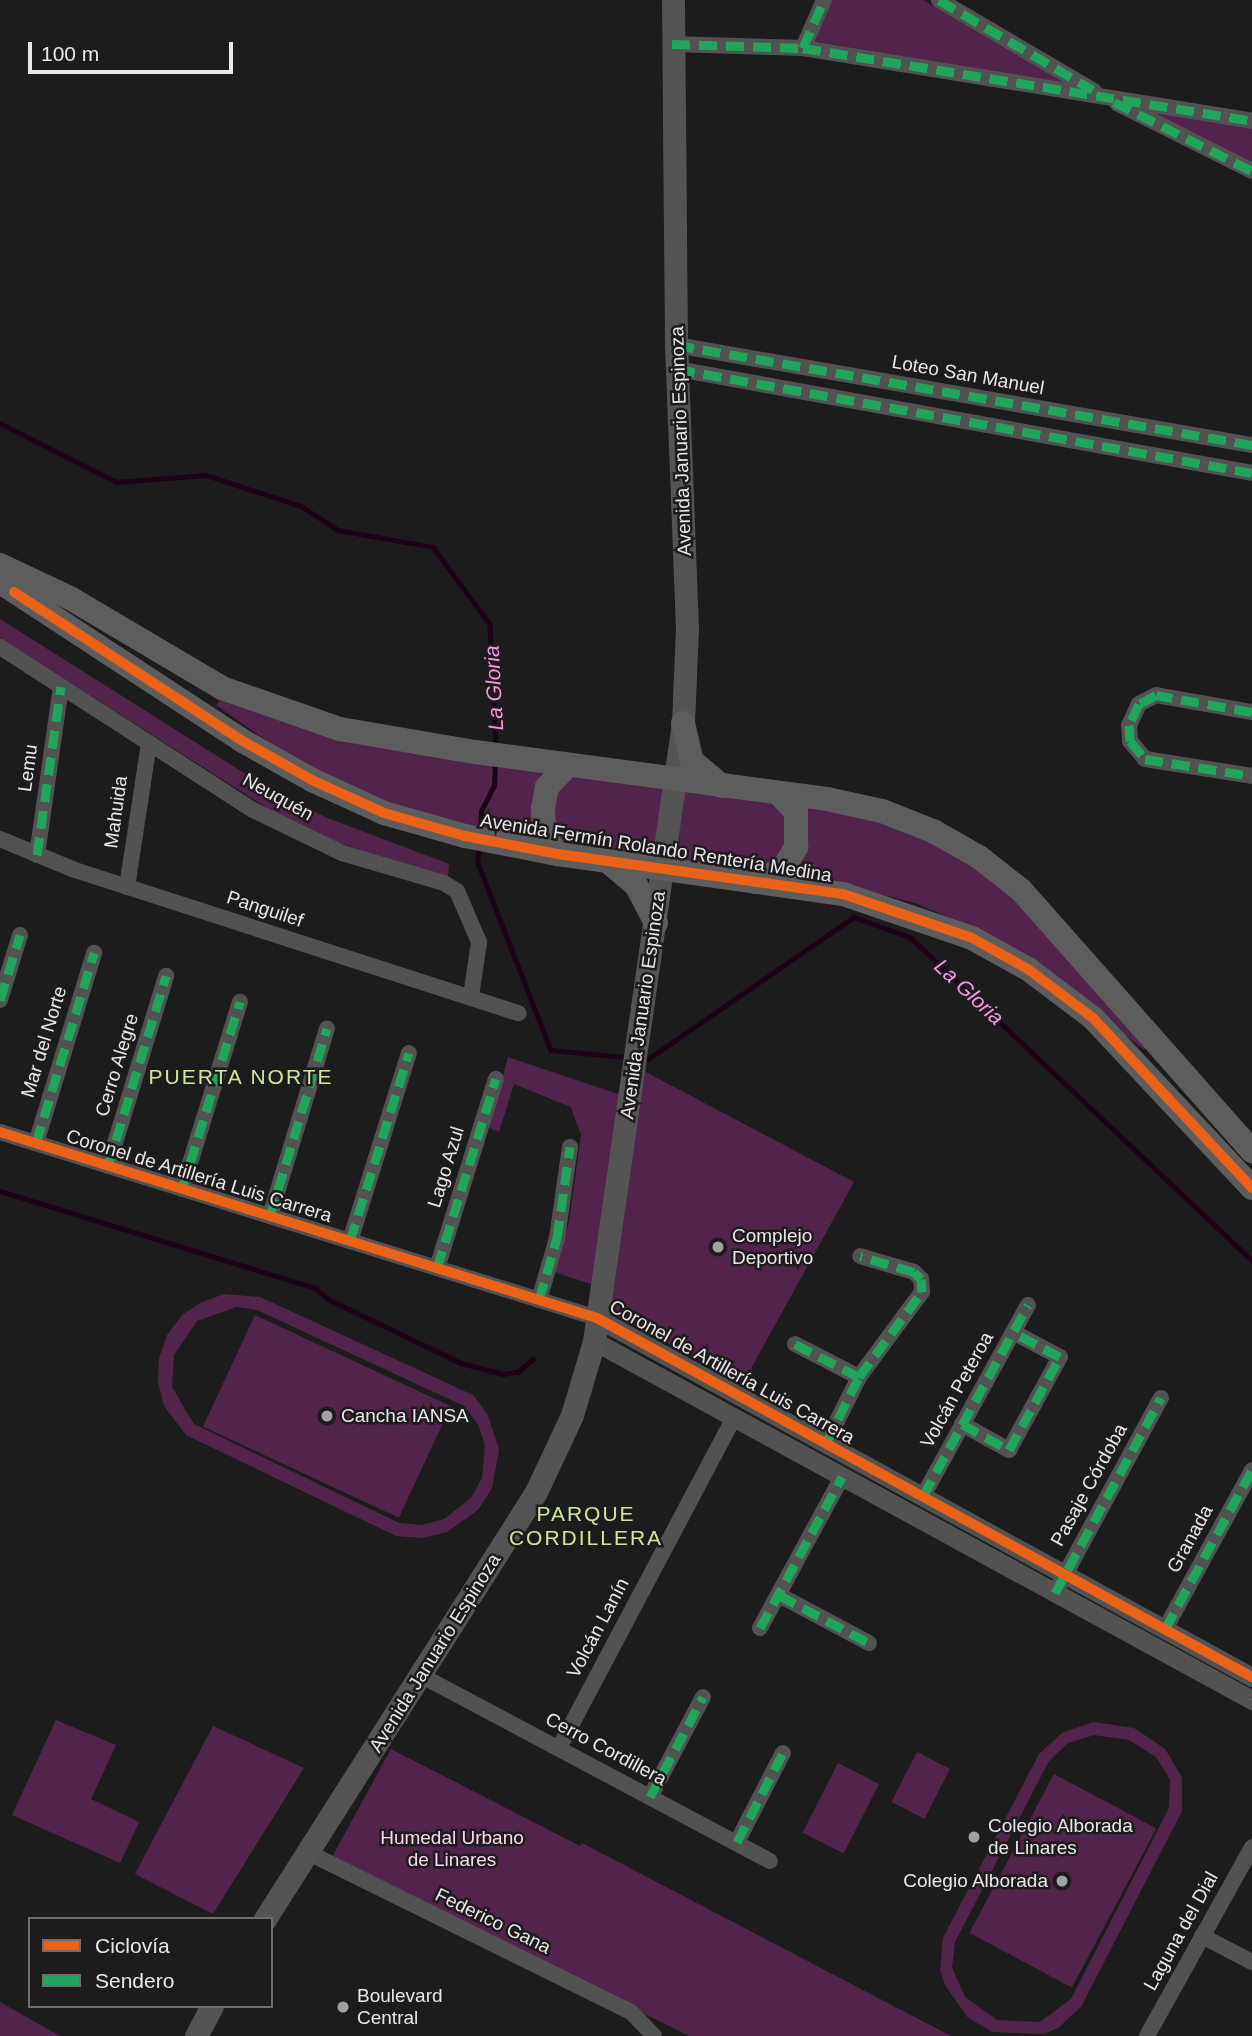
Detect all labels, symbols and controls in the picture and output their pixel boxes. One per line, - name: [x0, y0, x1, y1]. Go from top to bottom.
- scale bar: [32, 28, 236, 72]
- text: 100 m: [41, 42, 99, 65]
- street label: Avenida Januario Espinoza: [666, 326, 696, 556]
- street label: Loteo San Manuel: [890, 350, 1046, 400]
- water label: La Gloria: [479, 645, 509, 731]
- street label: Lemu: [13, 743, 43, 793]
- street label: Neuquén: [239, 768, 317, 826]
- street label: Mahuida: [100, 774, 132, 850]
- street label: Avenida Fermín Rolando Rentería Medina: [479, 809, 833, 887]
- street label: Panguilef: [224, 886, 306, 932]
- street label: Avenida Januario Espinoza: [616, 890, 670, 1120]
- water label: La Gloria: [929, 954, 1009, 1030]
- street label: Mar del Norte: [16, 984, 72, 1100]
- street label: Cerro Alegre: [90, 1010, 144, 1120]
- district label: PUERTA NORTE: [149, 1064, 333, 1090]
- street label: Lago Azul: [423, 1123, 469, 1211]
- street label: Coronel de Artillería Luis Carrera: [63, 1124, 335, 1228]
- place label: Complejo Deportivo: [732, 1225, 813, 1269]
- marker: Complejo Deportivo: [710, 1239, 726, 1255]
- street label: Coronel de Artillería Luis Carrera: [605, 1295, 859, 1449]
- street label: Volcán Peteroa: [916, 1328, 998, 1452]
- place label: Cancha IANSA: [341, 1405, 469, 1427]
- marker: Cancha IANSA: [319, 1408, 335, 1424]
- street label: Pasaje Córdoba: [1046, 1420, 1132, 1550]
- district label: PARQUE CORDILLERA: [510, 1501, 662, 1551]
- street label: Granada: [1162, 1501, 1218, 1577]
- street label: Avenida Januario Espinoza: [364, 1549, 506, 1757]
- street label: Volcán Lanín: [562, 1574, 634, 1682]
- street label: Cerro Cordillera: [541, 1707, 671, 1791]
- place label: Colegio Alborada de Linares: [988, 1815, 1134, 1859]
- park label: Humedal Urbano de Linares: [380, 1827, 524, 1871]
- marker: Colegio Alborada de Linares: [966, 1829, 982, 1845]
- street label: Laguna del Dial: [1139, 1868, 1223, 1994]
- place label: Colegio Alborada: [902, 1870, 1048, 1892]
- marker: Colegio Alborada: [1054, 1873, 1070, 1889]
- street label: Federico Gana: [432, 1883, 554, 1959]
- legend: [28, 1917, 273, 2008]
- text: Ciclovía: [95, 1934, 170, 1957]
- text: Sendero: [95, 1969, 174, 1992]
- place label: Boulevard Central: [357, 1985, 443, 2029]
- marker: Boulevard Central: [335, 1999, 351, 2015]

